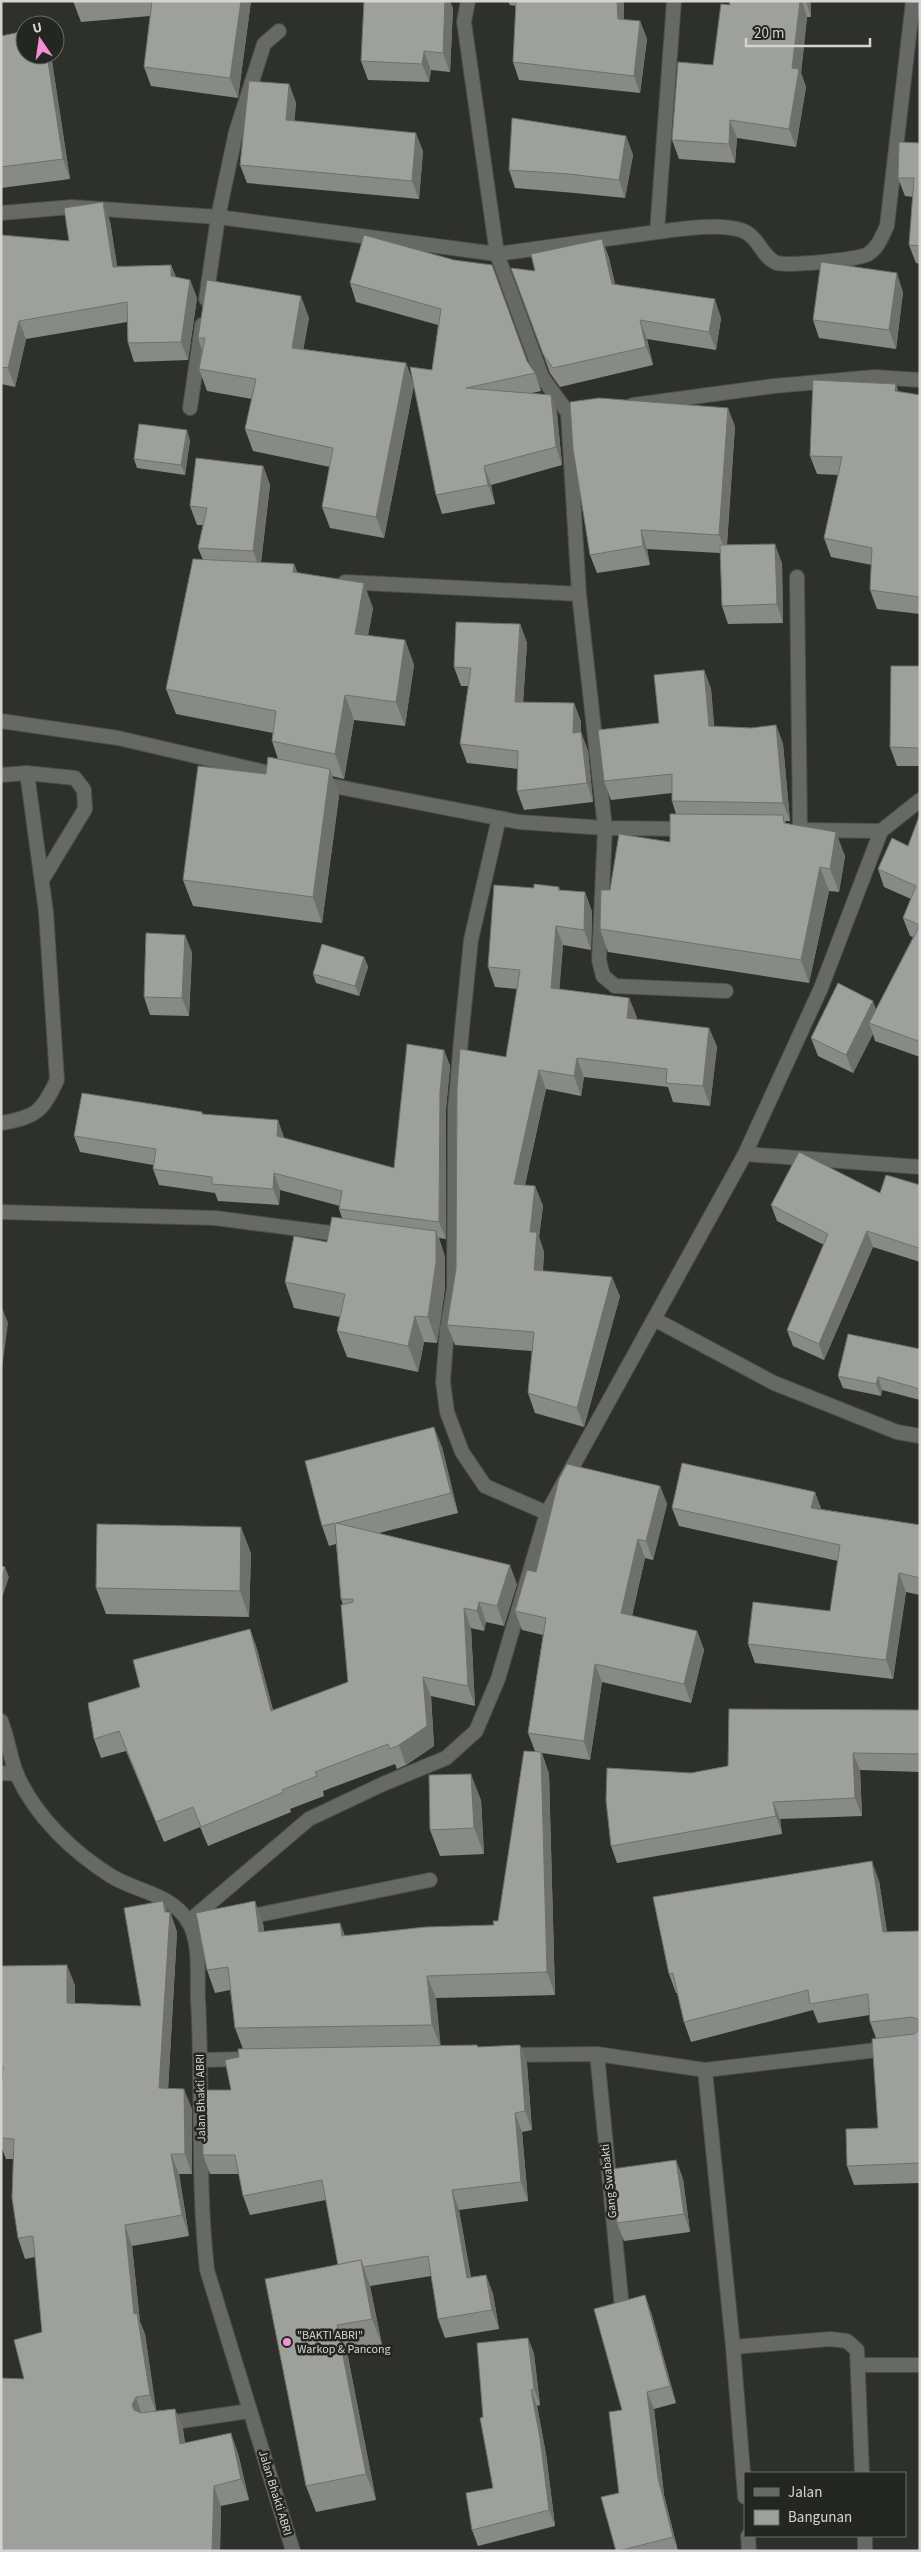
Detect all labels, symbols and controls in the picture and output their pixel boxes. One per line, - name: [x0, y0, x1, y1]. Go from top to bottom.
- north arrow: [15, 15, 65, 65]
- scale bar: [746, 15, 870, 47]
- text: U: [31, 18, 44, 39]
- text: 20 m: [754, 23, 784, 44]
- street label: Jalan Bhakti ABRI: [192, 2054, 210, 2142]
- street label: Gang Swabakti: [597, 2143, 621, 2219]
- place label: "BAKTI ABRI" Warkop & Pancong: [297, 2327, 391, 2358]
- marker: "BAKTI ABRI" Warkop & Pancong: [281, 2336, 293, 2348]
- street label: Jalan Bhakti ABRI: [254, 2448, 296, 2538]
- legend: [744, 2472, 906, 2537]
- text: Jalan: [788, 2482, 822, 2503]
- text: Bangunan: [788, 2507, 852, 2528]

